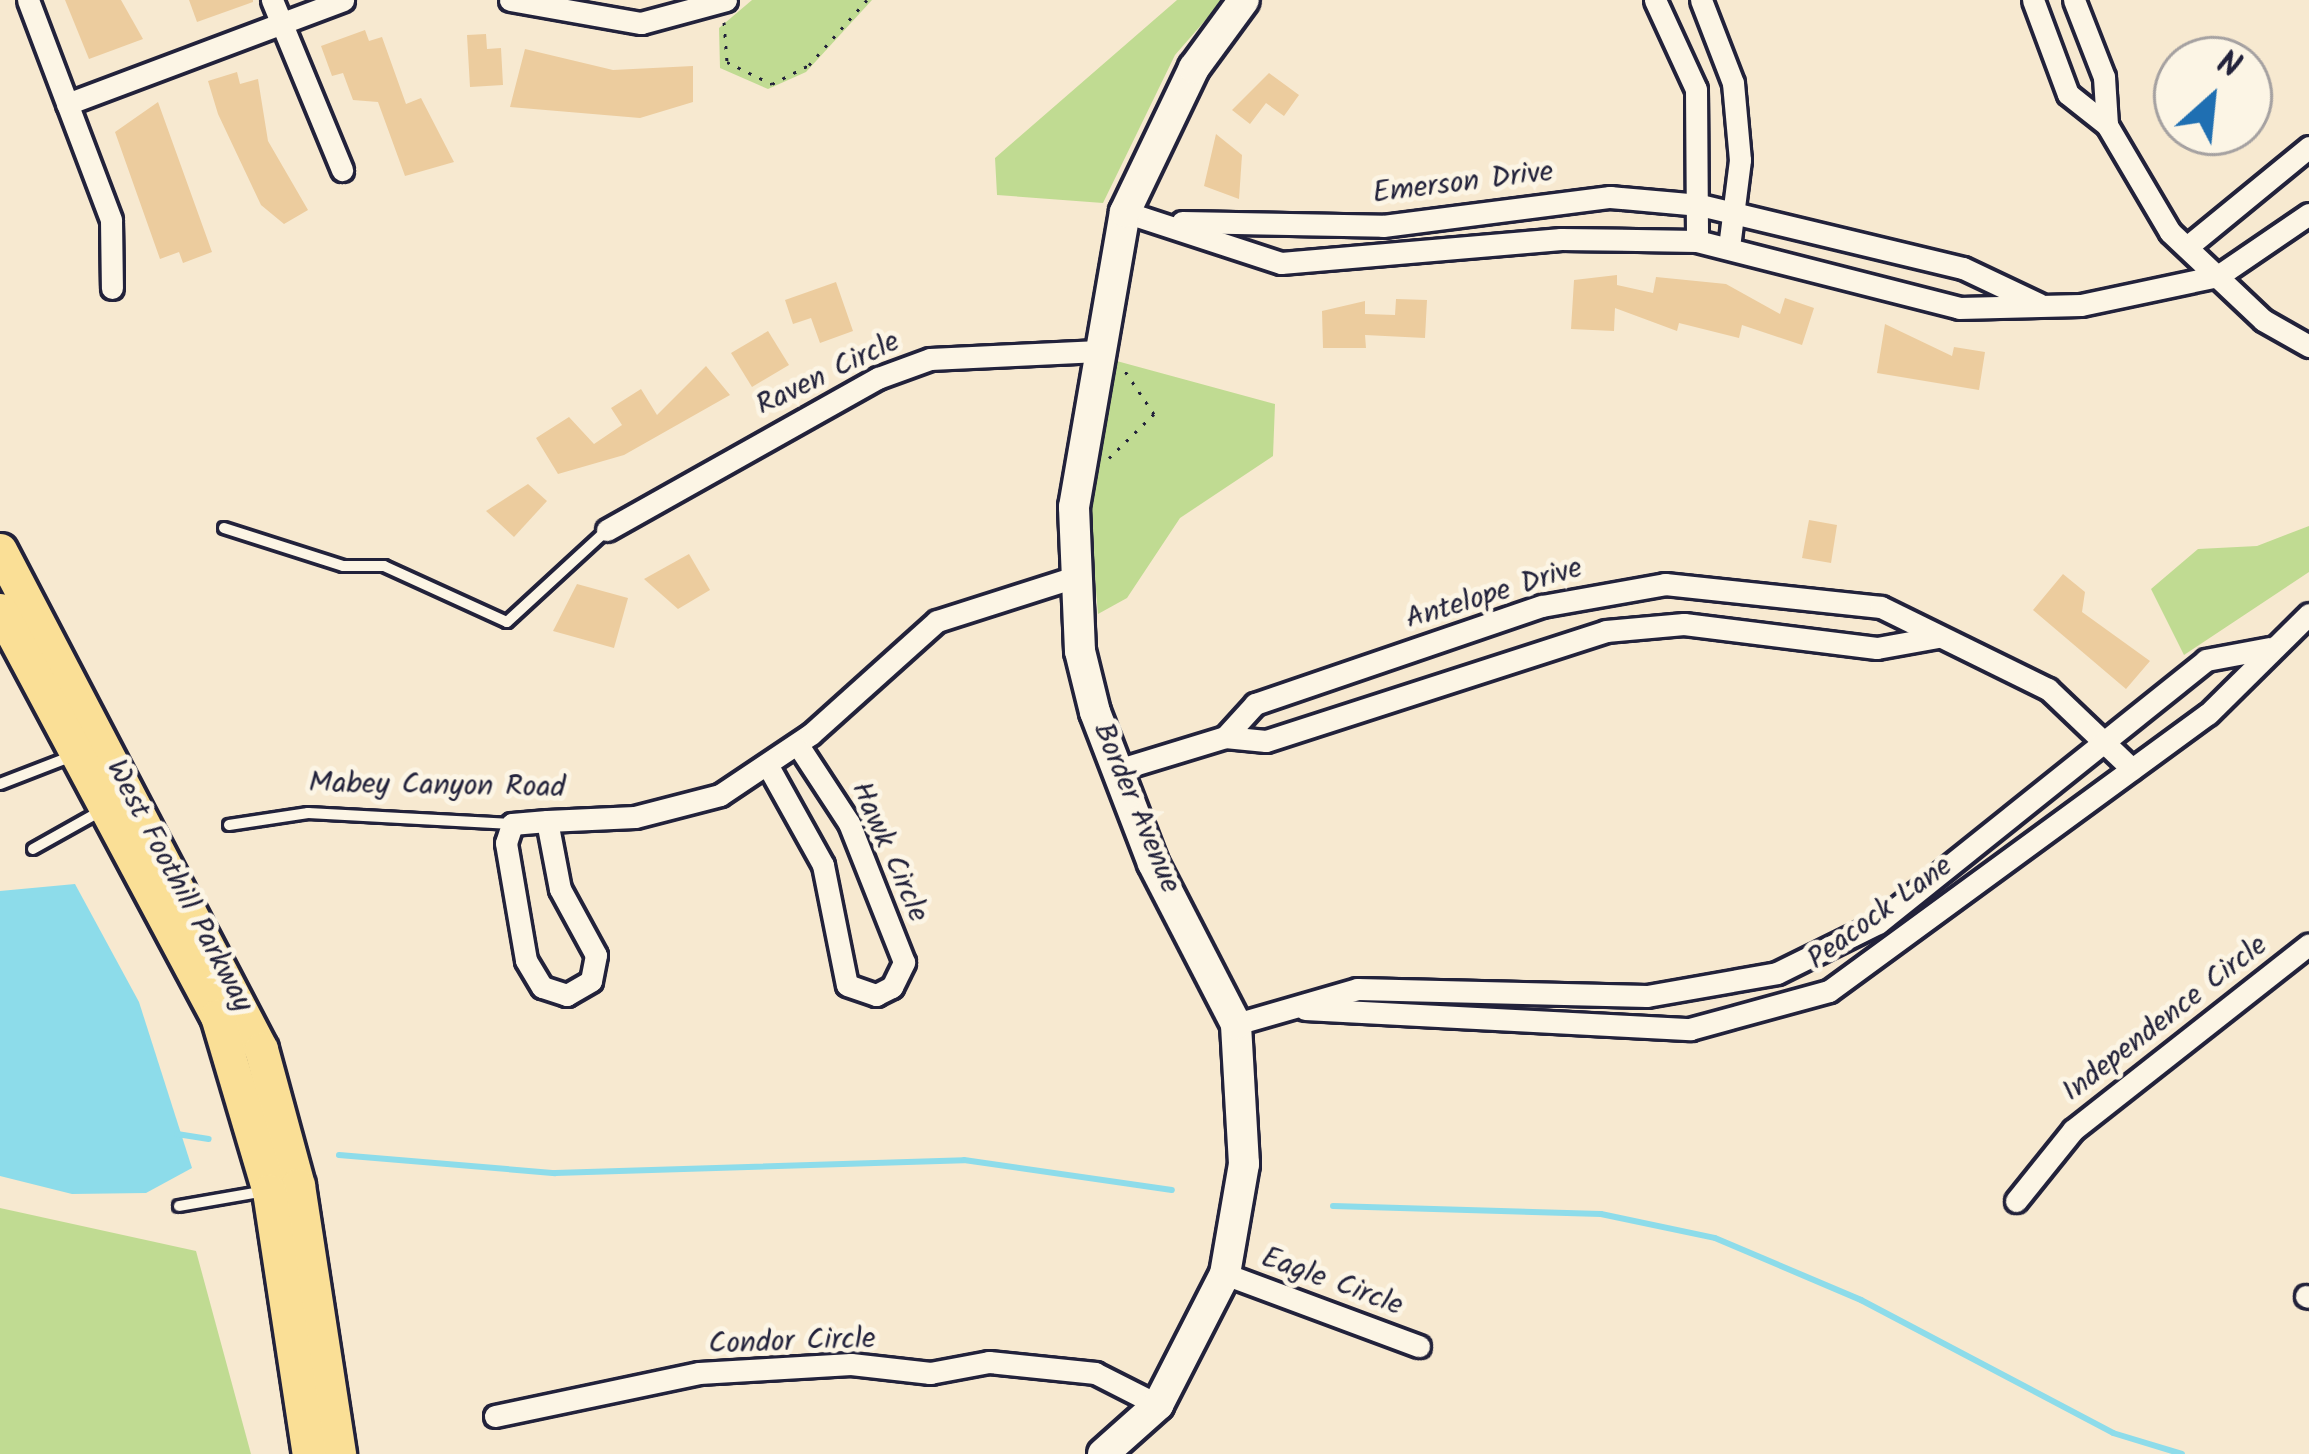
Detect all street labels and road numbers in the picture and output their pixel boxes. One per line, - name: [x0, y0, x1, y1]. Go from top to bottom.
- street label: Emerson Drive: [1371, 154, 1555, 212]
- street label: Raven Circle: [750, 324, 906, 424]
- street label: Antelope Drive: [1401, 550, 1587, 638]
- street label: Border Avenue: [1084, 717, 1188, 899]
- street label: West Foothill Parkway: [97, 754, 261, 1018]
- street label: Mabey Canyon Road: [308, 766, 566, 806]
- street label: Hawk Circle: [842, 776, 936, 928]
- street label: Peacock Lane: [1801, 848, 1959, 978]
- street label: Independence Circle: [2055, 928, 2275, 1110]
- street label: Eagle Circle: [1256, 1240, 1408, 1324]
- street label: Condor Circle: [708, 1321, 876, 1363]

